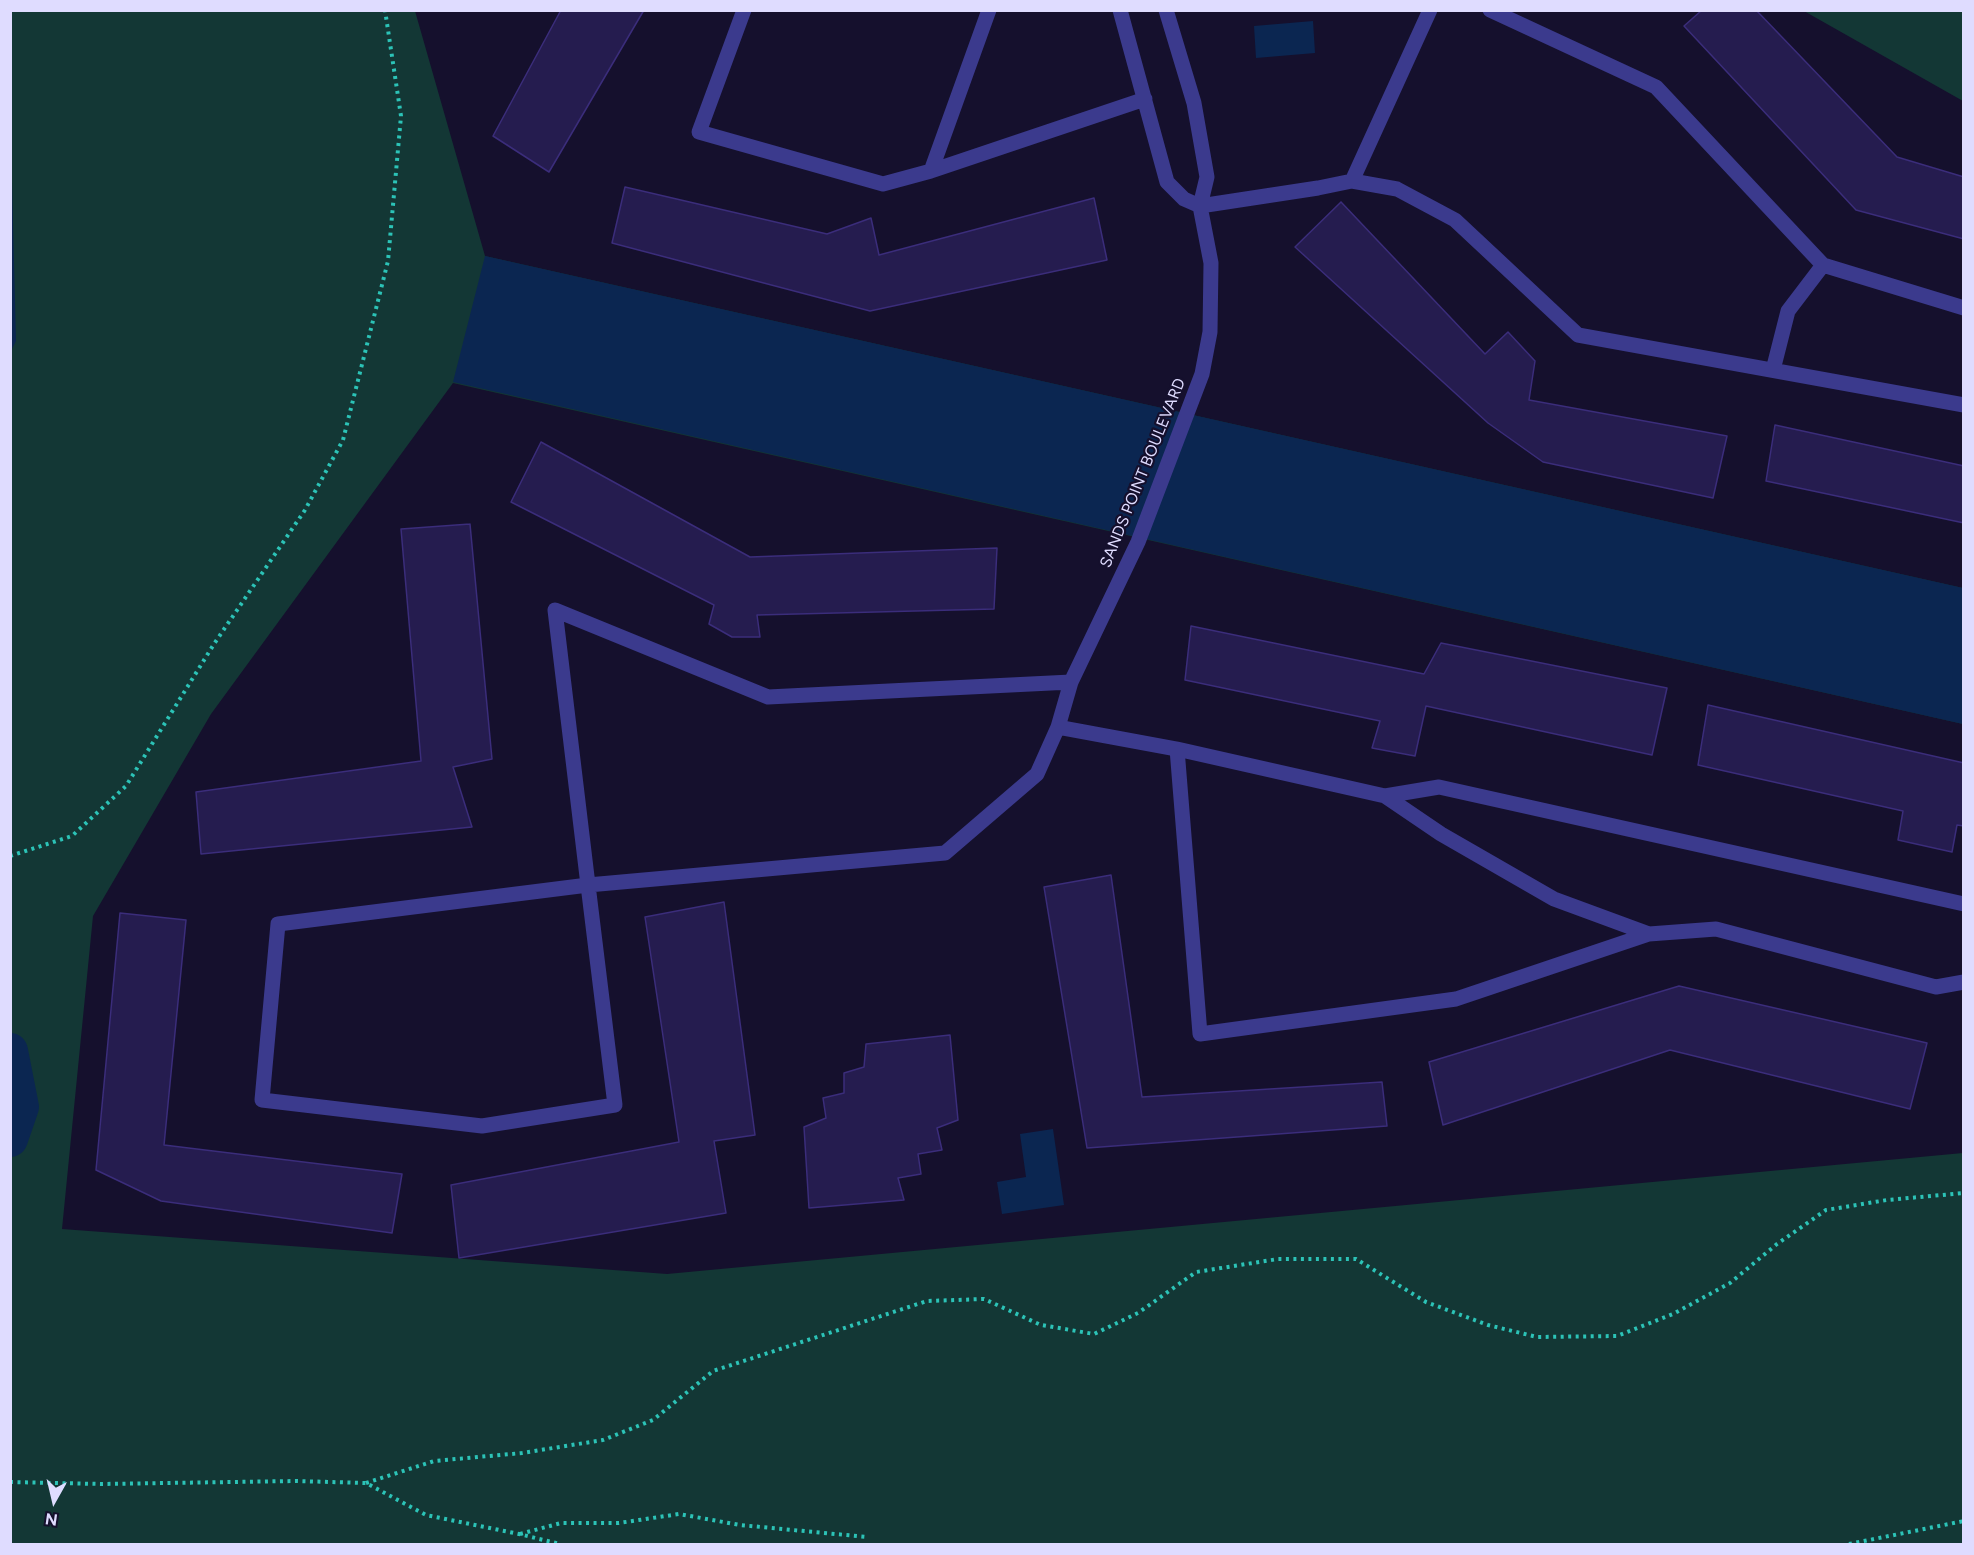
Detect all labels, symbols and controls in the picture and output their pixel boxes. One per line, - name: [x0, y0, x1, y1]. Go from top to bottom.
- street label: SANDS POINT BOULEVARD: [1096, 376, 1190, 570]
- north arrow: [24, 1471, 84, 1531]
- text: N: [44, 1509, 59, 1530]

